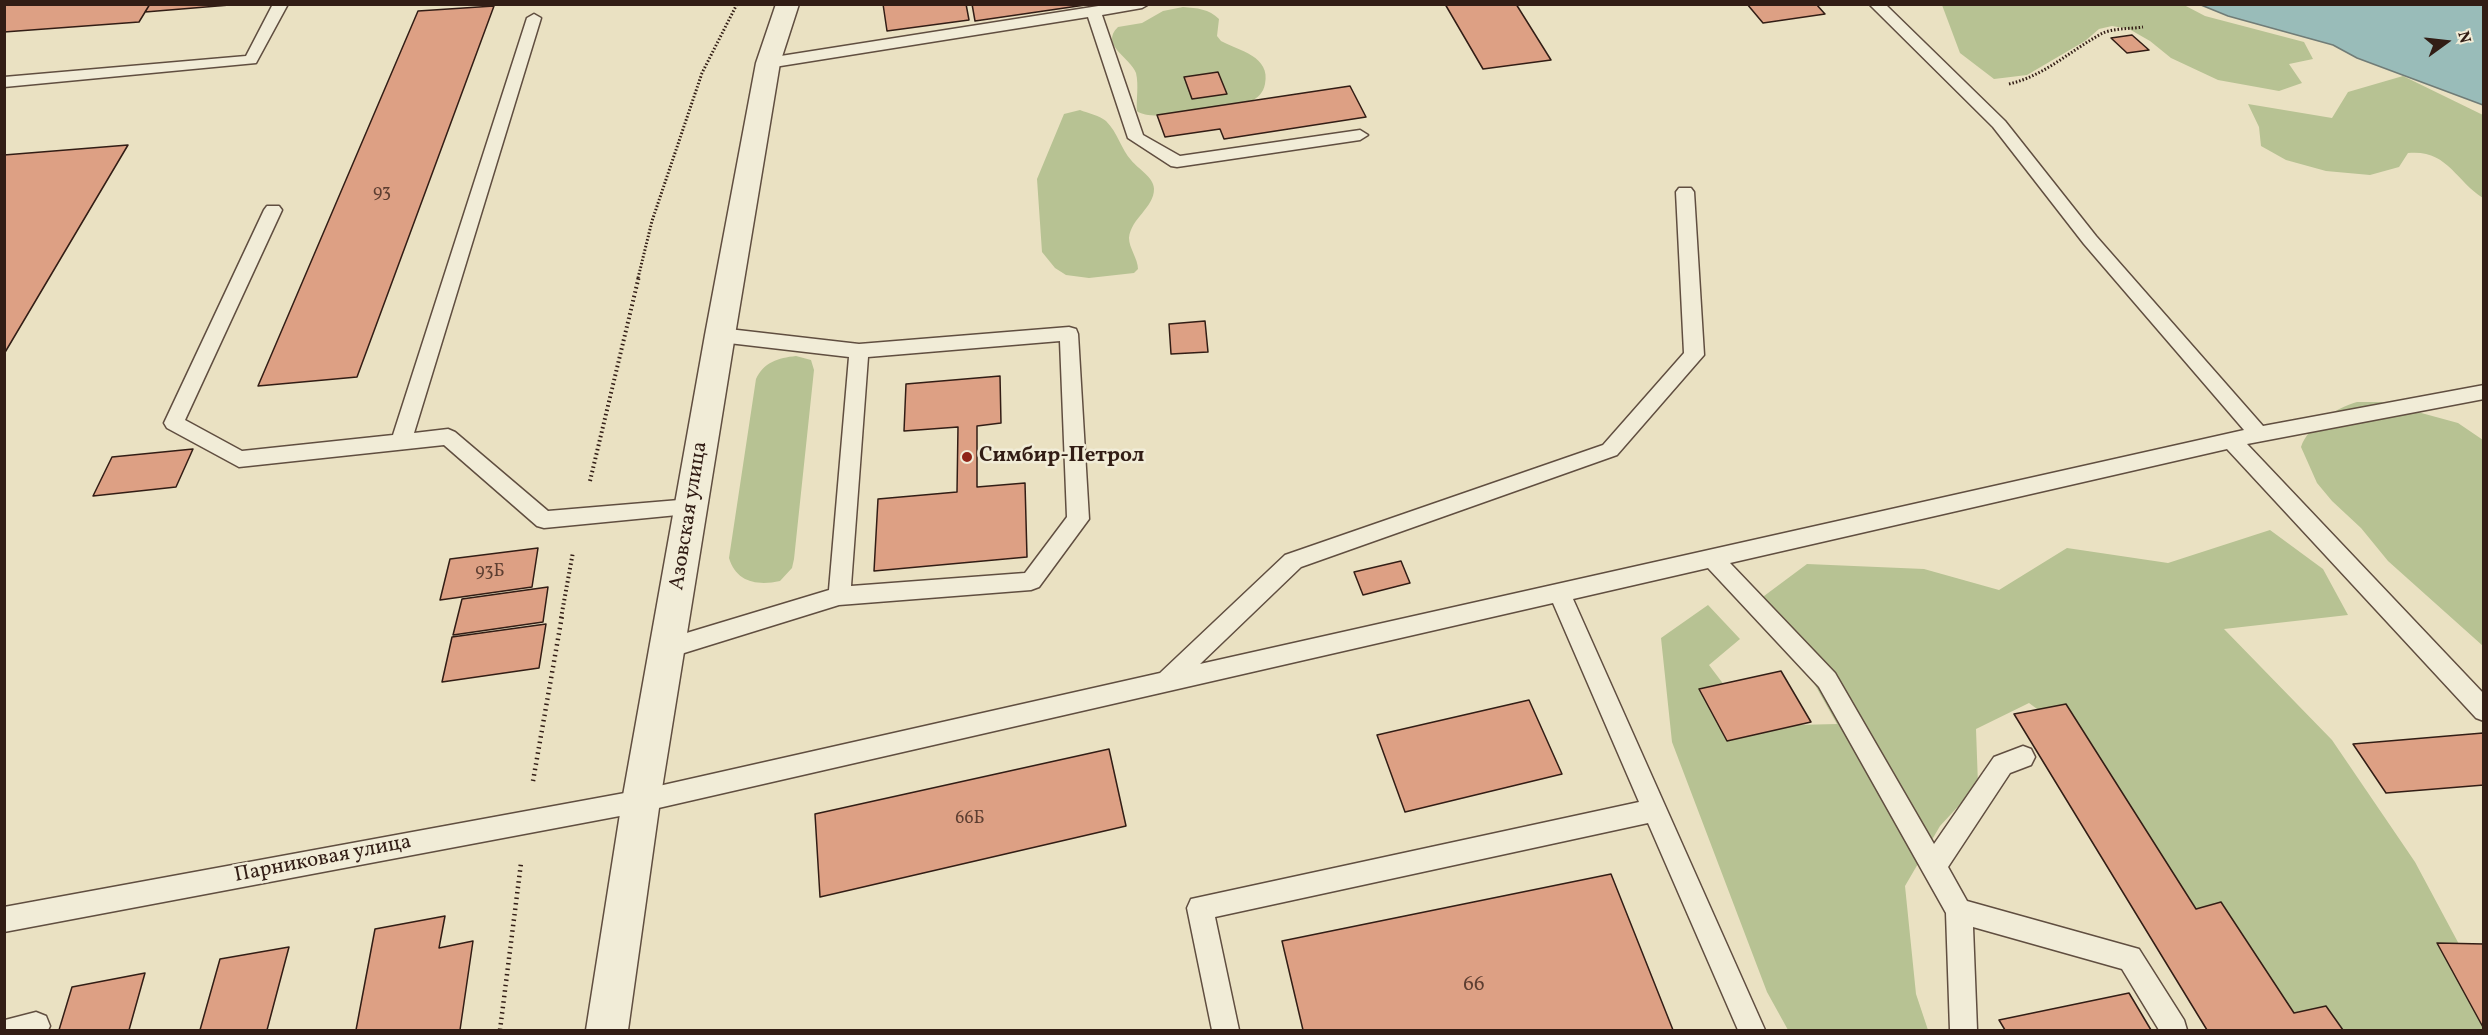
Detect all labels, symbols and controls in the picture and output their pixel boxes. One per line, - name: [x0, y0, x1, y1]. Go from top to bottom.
- north arrow: [2416, 12, 2476, 72]
- text: N: [2451, 29, 2476, 46]
- house number: 93: [373, 183, 391, 205]
- street label: Азовская улица: [666, 440, 714, 592]
- place label: Симбир-Петрол: [979, 444, 1144, 470]
- marker: Симбир-Петрол: [960, 450, 974, 464]
- house number: 93Б: [475, 562, 505, 584]
- house number: 66Б: [955, 809, 985, 831]
- street label: Парниковая улица: [232, 830, 414, 890]
- house number: 66: [1463, 973, 1485, 999]

